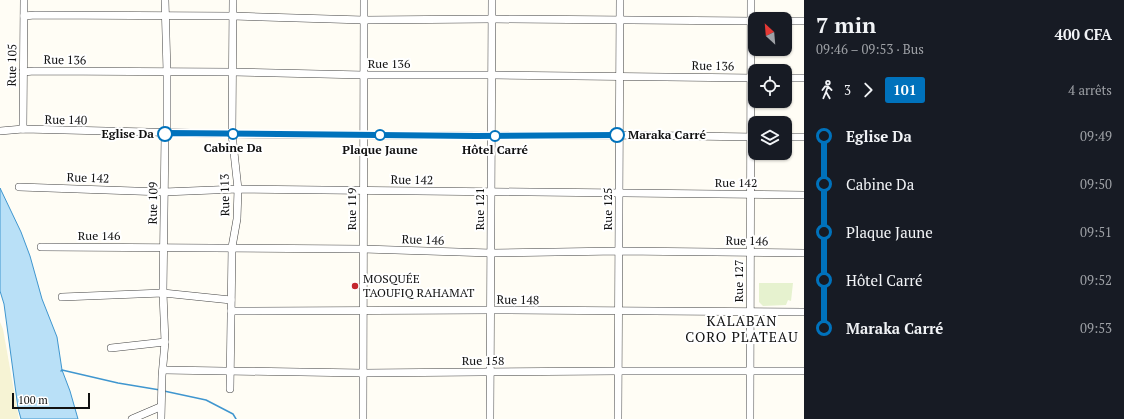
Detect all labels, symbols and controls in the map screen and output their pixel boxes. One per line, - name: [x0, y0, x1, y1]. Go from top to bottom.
- text: 7 min: [816, 10, 876, 39]
- north arrow: [748, 12, 792, 56]
- map controls: [748, 12, 792, 160]
- text: 400 CFA: [1055, 24, 1112, 44]
- text: 09:46 – 09:53 · Bus: [816, 40, 924, 58]
- street label: Rue 105: [4, 44, 19, 86]
- street label: Rue 136: [44, 52, 87, 67]
- street label: Rue 136: [368, 56, 411, 71]
- street label: Rue 136: [692, 58, 735, 73]
- button: locate: [748, 64, 792, 108]
- icon: walk: [816, 79, 838, 101]
- icon: forward: [857, 79, 879, 101]
- text: 101: [893, 80, 917, 99]
- text: 3: [844, 81, 851, 99]
- text: 4 arrêts: [1068, 81, 1112, 99]
- street label: Rue 140: [45, 112, 87, 127]
- button: layers: [748, 116, 792, 160]
- place label: Eglise Da: [101, 126, 154, 141]
- marker: Eglise Da: [157, 126, 173, 142]
- text: Eglise Da: [846, 126, 912, 146]
- marker: Maraka Carré: [609, 127, 625, 143]
- place label: Maraka Carré: [628, 127, 706, 142]
- text: 09:49: [1080, 127, 1112, 145]
- marker: Cabine Da: [227, 128, 239, 140]
- marker: Plaque Jaune: [374, 129, 386, 141]
- marker: Hôtel Carré: [489, 130, 501, 142]
- place label: Cabine Da: [204, 140, 263, 155]
- place label: Plaque Jaune: [342, 142, 418, 157]
- place label: Hôtel Carré: [462, 142, 529, 157]
- street label: Rue 142: [66, 169, 110, 186]
- street label: Rue 142: [391, 172, 433, 187]
- street label: Rue 113: [217, 174, 232, 216]
- text: Cabine Da: [846, 174, 914, 194]
- street label: Rue 142: [715, 175, 757, 190]
- text: 09:50: [1080, 175, 1112, 193]
- street label: Rue 109: [145, 182, 160, 224]
- street label: Rue 119: [344, 188, 359, 230]
- street label: Rue 121: [472, 188, 487, 230]
- street label: Rue 125: [600, 188, 615, 230]
- text: Plaque Jaune: [846, 222, 933, 242]
- text: 09:51: [1080, 223, 1112, 241]
- street label: Rue 146: [78, 228, 121, 243]
- street label: Rue 146: [401, 231, 445, 248]
- street label: Rue 146: [726, 233, 769, 248]
- street label: Rue 127: [731, 260, 746, 302]
- text: Hôtel Carré: [846, 270, 923, 290]
- place label: MOSQUÉE TAOUFIQ RAHAMAT: [363, 271, 475, 300]
- text: 09:52: [1080, 271, 1112, 289]
- marker: MOSQUÉE TAOUFIQ RAHAMAT: [350, 281, 360, 291]
- street label: Rue 148: [497, 292, 539, 307]
- district label: KALABAN CORO PLATEAU: [685, 311, 799, 346]
- text: Maraka Carré: [846, 318, 943, 338]
- text: 09:53: [1080, 319, 1112, 337]
- street label: Rue 158: [462, 353, 504, 368]
- scale bar: [12, 391, 90, 410]
- text: 100 m: [18, 393, 48, 407]

